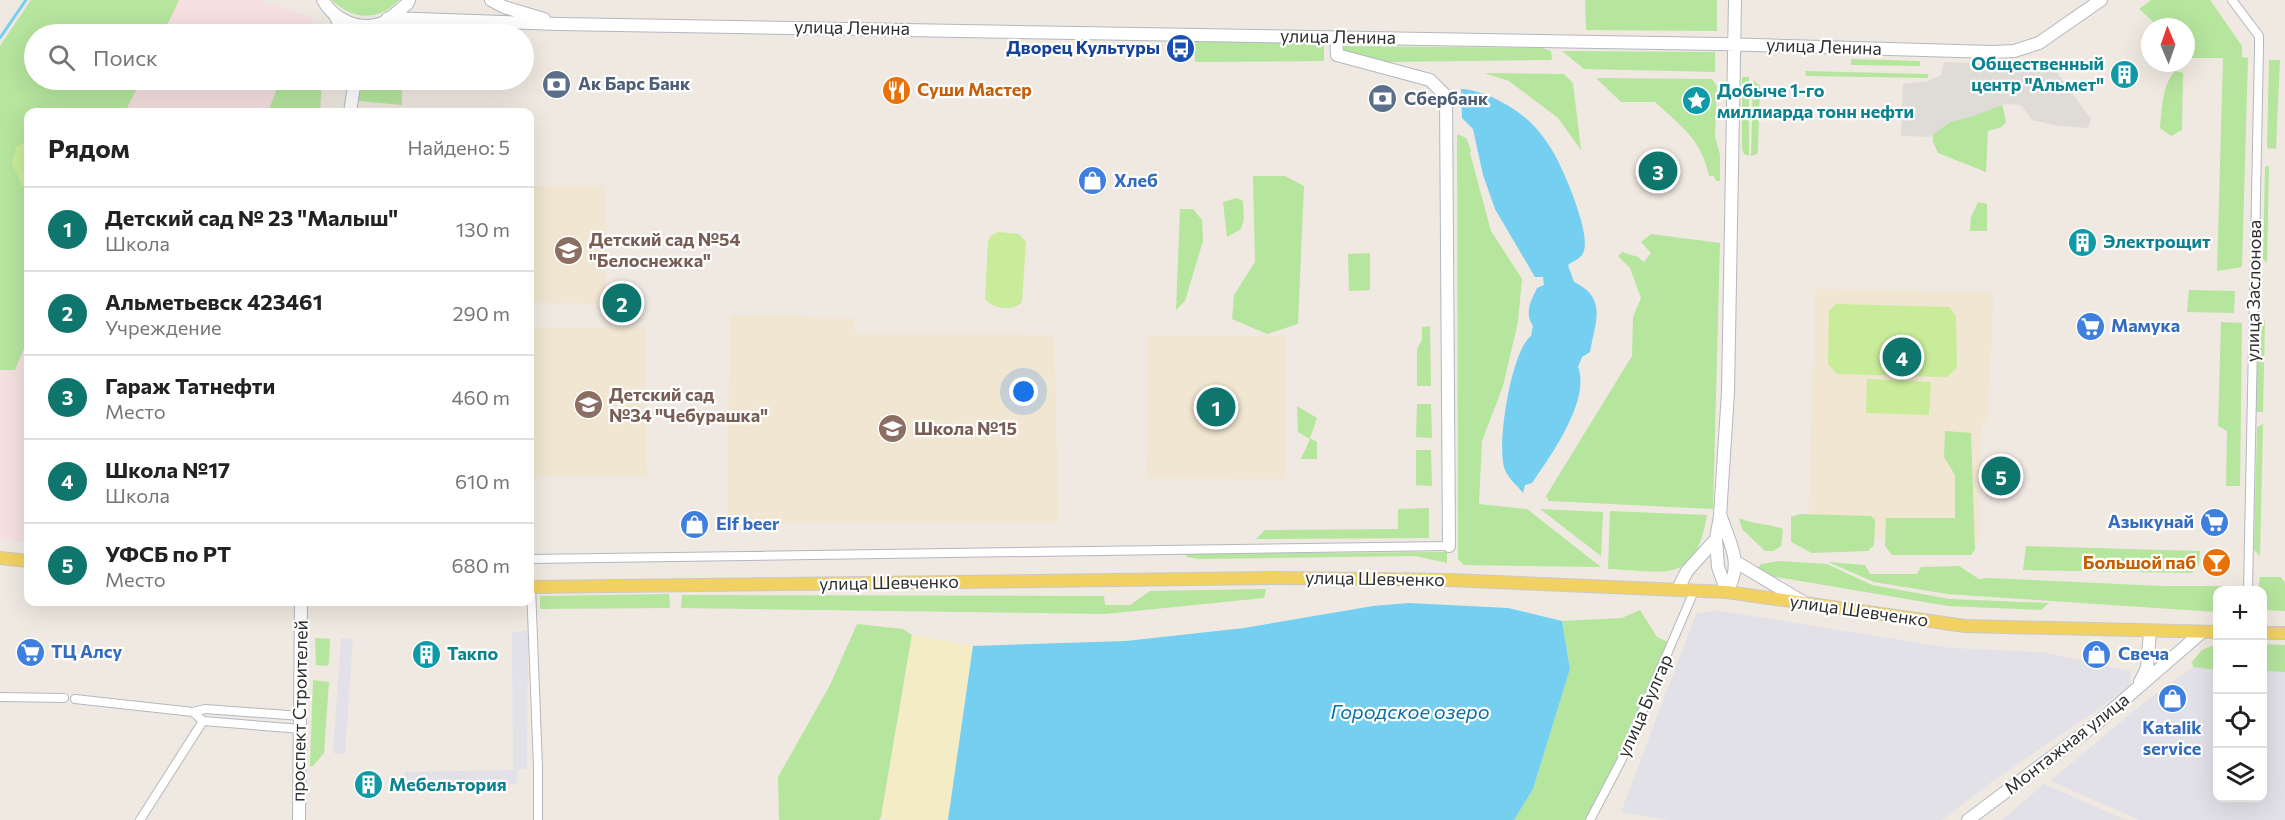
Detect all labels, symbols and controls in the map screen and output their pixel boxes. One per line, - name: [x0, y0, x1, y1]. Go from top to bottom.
- street label: улица Ленина: [794, 15, 910, 39]
- north arrow: [2141, 18, 2195, 72]
- search box: [24, 24, 534, 90]
- street label: улица Ленина: [1280, 24, 1396, 48]
- bus stop icon: Дворец Культуры: [1165, 32, 1197, 64]
- street label: улица Ленина: [1766, 33, 1882, 59]
- place label: Дворец Культуры: [1006, 36, 1160, 58]
- icon: search: [45, 41, 78, 74]
- text: Поиск: [93, 44, 158, 71]
- place label: Общественный центр "Альмет": [1971, 52, 2104, 95]
- building icon: Общественный центр "Альмет": [2109, 58, 2141, 90]
- bank icon: Ак Барс Банк: [541, 68, 573, 100]
- place label: Ак Барс Банк: [578, 72, 691, 94]
- restaurant icon: Суши Мастер: [880, 74, 912, 106]
- place label: Суши Мастер: [917, 78, 1032, 100]
- place label: Добыче 1-го миллиарда тонн нефти: [1717, 79, 1914, 122]
- bank icon: Сбербанк: [1367, 83, 1399, 115]
- place icon: Добыче 1-го миллиарда тонн нефти: [1680, 85, 1712, 117]
- place label: Сбербанк: [1404, 87, 1489, 109]
- text: Рядом: [48, 132, 130, 163]
- text: Найдено: 5: [408, 135, 510, 159]
- pin: 3: [1638, 148, 1678, 194]
- shop icon: Хлеб: [1077, 165, 1109, 197]
- place label: Хлеб: [1114, 169, 1158, 191]
- text: Детский сад № 23 "Малыш": [105, 204, 398, 231]
- text: 1: [63, 217, 72, 241]
- text: 130 m: [456, 217, 510, 241]
- street label: улица Заслонова: [2241, 220, 2265, 362]
- building icon: Электрощит: [2066, 226, 2098, 258]
- place label: Детский сад №54 "Белоснежка": [589, 228, 740, 271]
- place label: Электрощит: [2103, 230, 2211, 252]
- text: Школа: [105, 231, 170, 255]
- school or university icon: Детский сад №54 "Белоснежка": [552, 234, 584, 266]
- pin: 2: [602, 280, 642, 326]
- text: Альметьевск 423461: [105, 288, 323, 315]
- text: 2: [62, 301, 73, 325]
- text: 290 m: [452, 301, 510, 325]
- supermarket icon: Мамука: [2074, 310, 2106, 342]
- place label: Мамука: [2111, 314, 2180, 336]
- text: Учреждение: [105, 315, 222, 339]
- pin: 4: [1882, 334, 1922, 380]
- text: Гараж Татнефти: [105, 372, 275, 399]
- your location: [1009, 377, 1038, 406]
- place label: Детский сад №34 "Чебурашка": [609, 383, 768, 426]
- pin: 1: [1196, 384, 1236, 430]
- text: 3: [62, 385, 73, 409]
- text: 460 m: [452, 385, 510, 409]
- school or university icon: Детский сад №34 "Чебурашка": [572, 389, 604, 421]
- text: Место: [105, 399, 166, 423]
- school or university icon: Школа №15: [877, 413, 909, 445]
- place label: Школа №15: [914, 417, 1017, 439]
- pin: 5: [1982, 454, 2020, 498]
- text: Школа №17: [105, 456, 230, 483]
- text: 4: [61, 469, 74, 493]
- text: 610 m: [455, 469, 510, 493]
- text: Школа: [105, 483, 170, 507]
- supermarket icon: Азыкунай: [2199, 506, 2231, 538]
- shop icon: Elf beer: [679, 508, 711, 540]
- place label: Азыкунай: [2108, 510, 2194, 532]
- place label: Elf beer: [716, 512, 780, 534]
- text: УФСБ по РТ: [105, 540, 231, 567]
- bar icon: Большой паб: [2201, 547, 2233, 579]
- place label: Большой паб: [2083, 551, 2196, 573]
- text: 5: [62, 553, 73, 577]
- text: 680 m: [451, 553, 510, 577]
- street label: улица Шевченко: [1305, 566, 1445, 590]
- text: Место: [105, 567, 166, 591]
- street label: улица Шевченко: [819, 570, 959, 594]
- map controls: [2213, 586, 2267, 802]
- button: +: [2213, 586, 2267, 640]
- street label: улица Шевченко: [1788, 589, 1930, 631]
- street label: проспект Строителей: [286, 620, 312, 802]
- supermarket icon: ТЦ Алсу: [14, 636, 46, 668]
- building icon: Такпо: [410, 638, 442, 670]
- shop icon: Свеча: [2081, 638, 2113, 670]
- place label: ТЦ Алсу: [51, 640, 122, 662]
- button: −: [2213, 640, 2267, 694]
- place label: Такпо: [447, 642, 498, 664]
- place label: Свеча: [2118, 642, 2169, 664]
- street label: улица Булгар: [1612, 651, 1677, 761]
- shop icon: Katalik service: [2156, 683, 2188, 715]
- street label: Монтажная улица: [2000, 688, 2133, 799]
- button: locate: [2213, 694, 2267, 748]
- water label: Городское озеро: [1330, 699, 1490, 723]
- place label: Katalik service: [2142, 716, 2202, 759]
- button: layers: [2213, 748, 2267, 802]
- building icon: Мебельтория: [352, 769, 384, 801]
- place label: Мебельтория: [389, 773, 507, 795]

